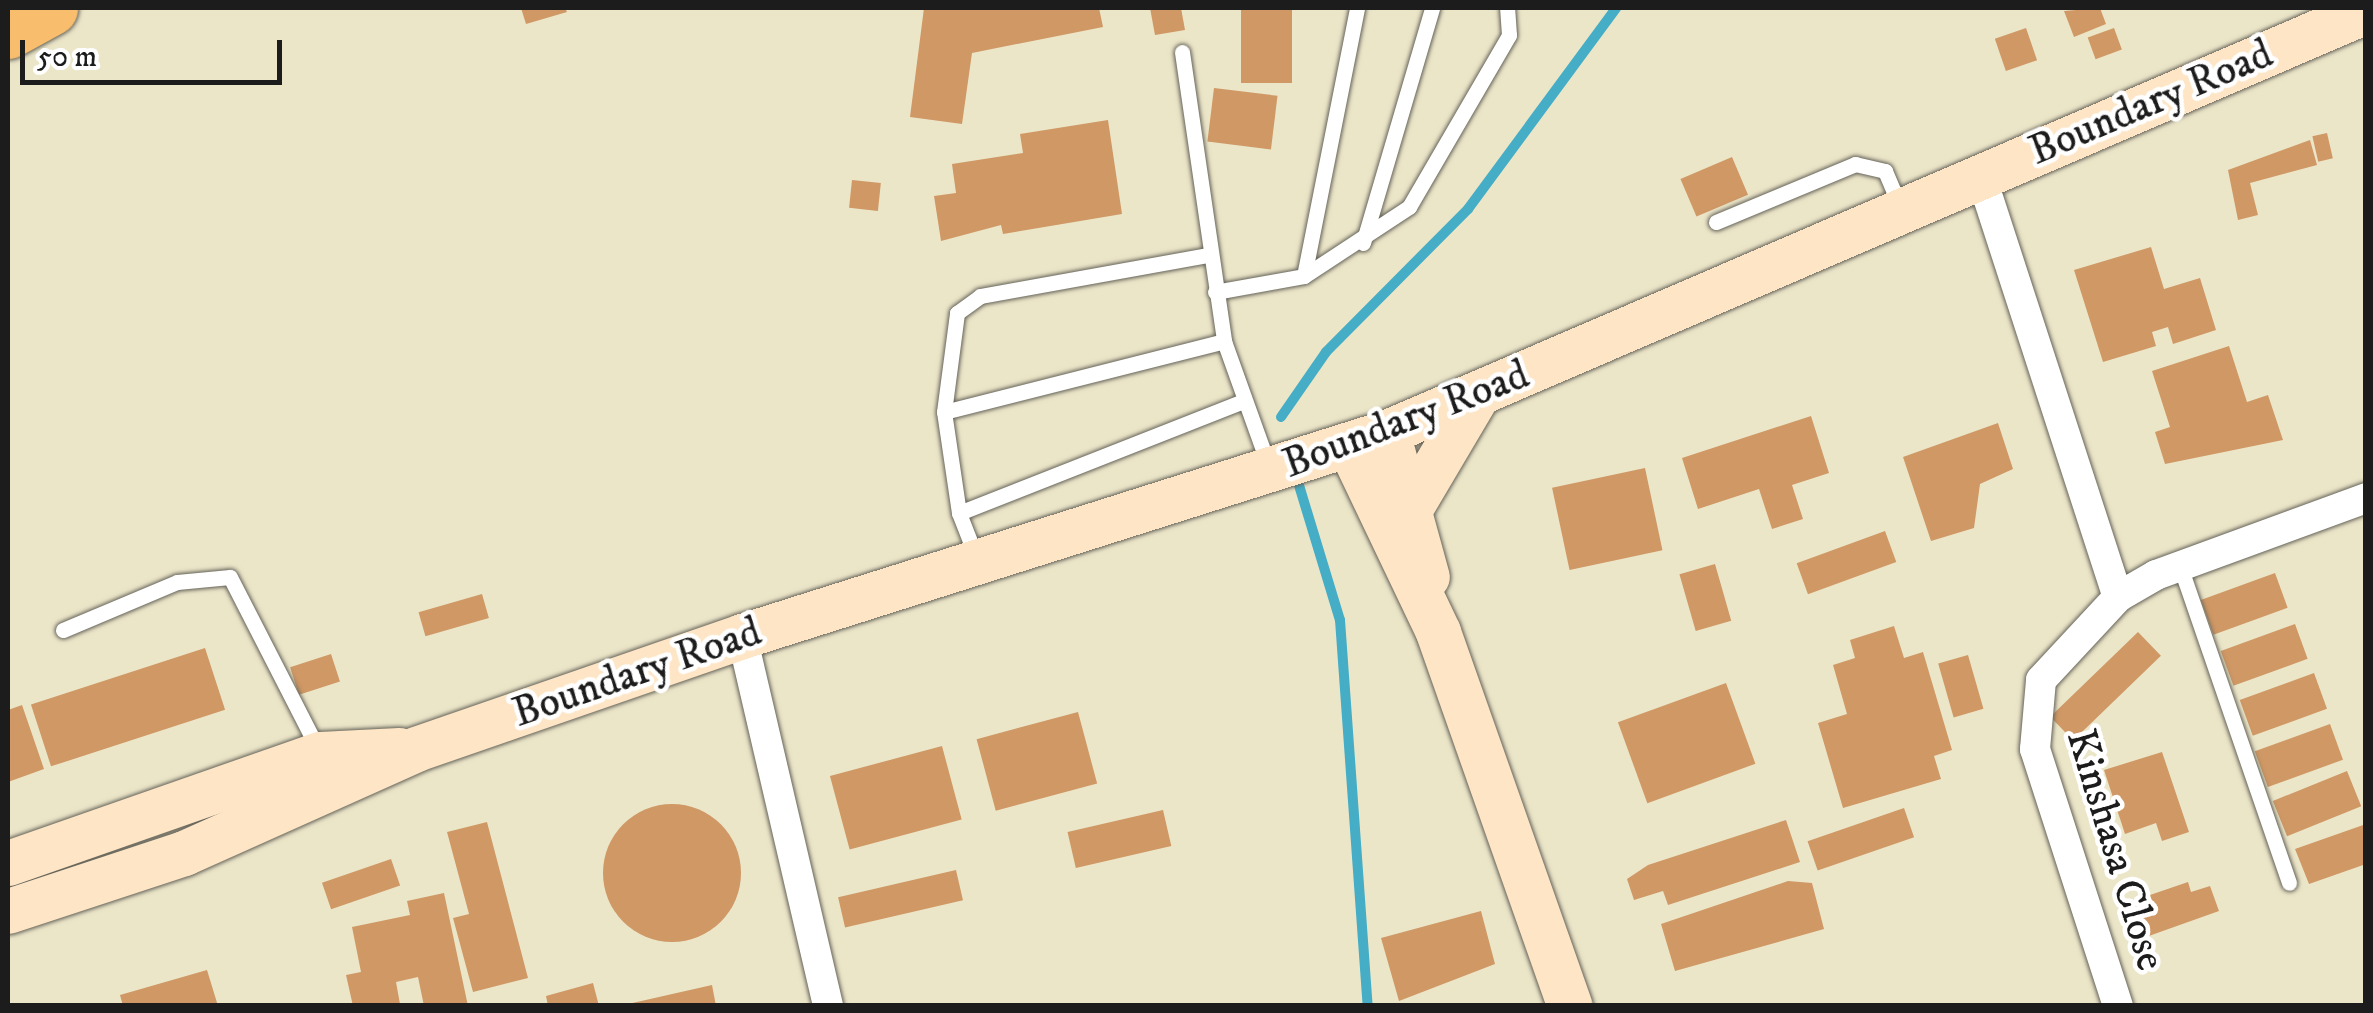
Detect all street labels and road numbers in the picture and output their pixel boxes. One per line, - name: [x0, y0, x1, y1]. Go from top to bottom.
- street label: Boundary Road: [2022, 29, 2280, 177]
- street label: Boundary Road: [1276, 350, 1536, 490]
- street label: Boundary Road: [506, 607, 768, 739]
- street label: Kinshasa Close: [2054, 723, 2176, 977]

